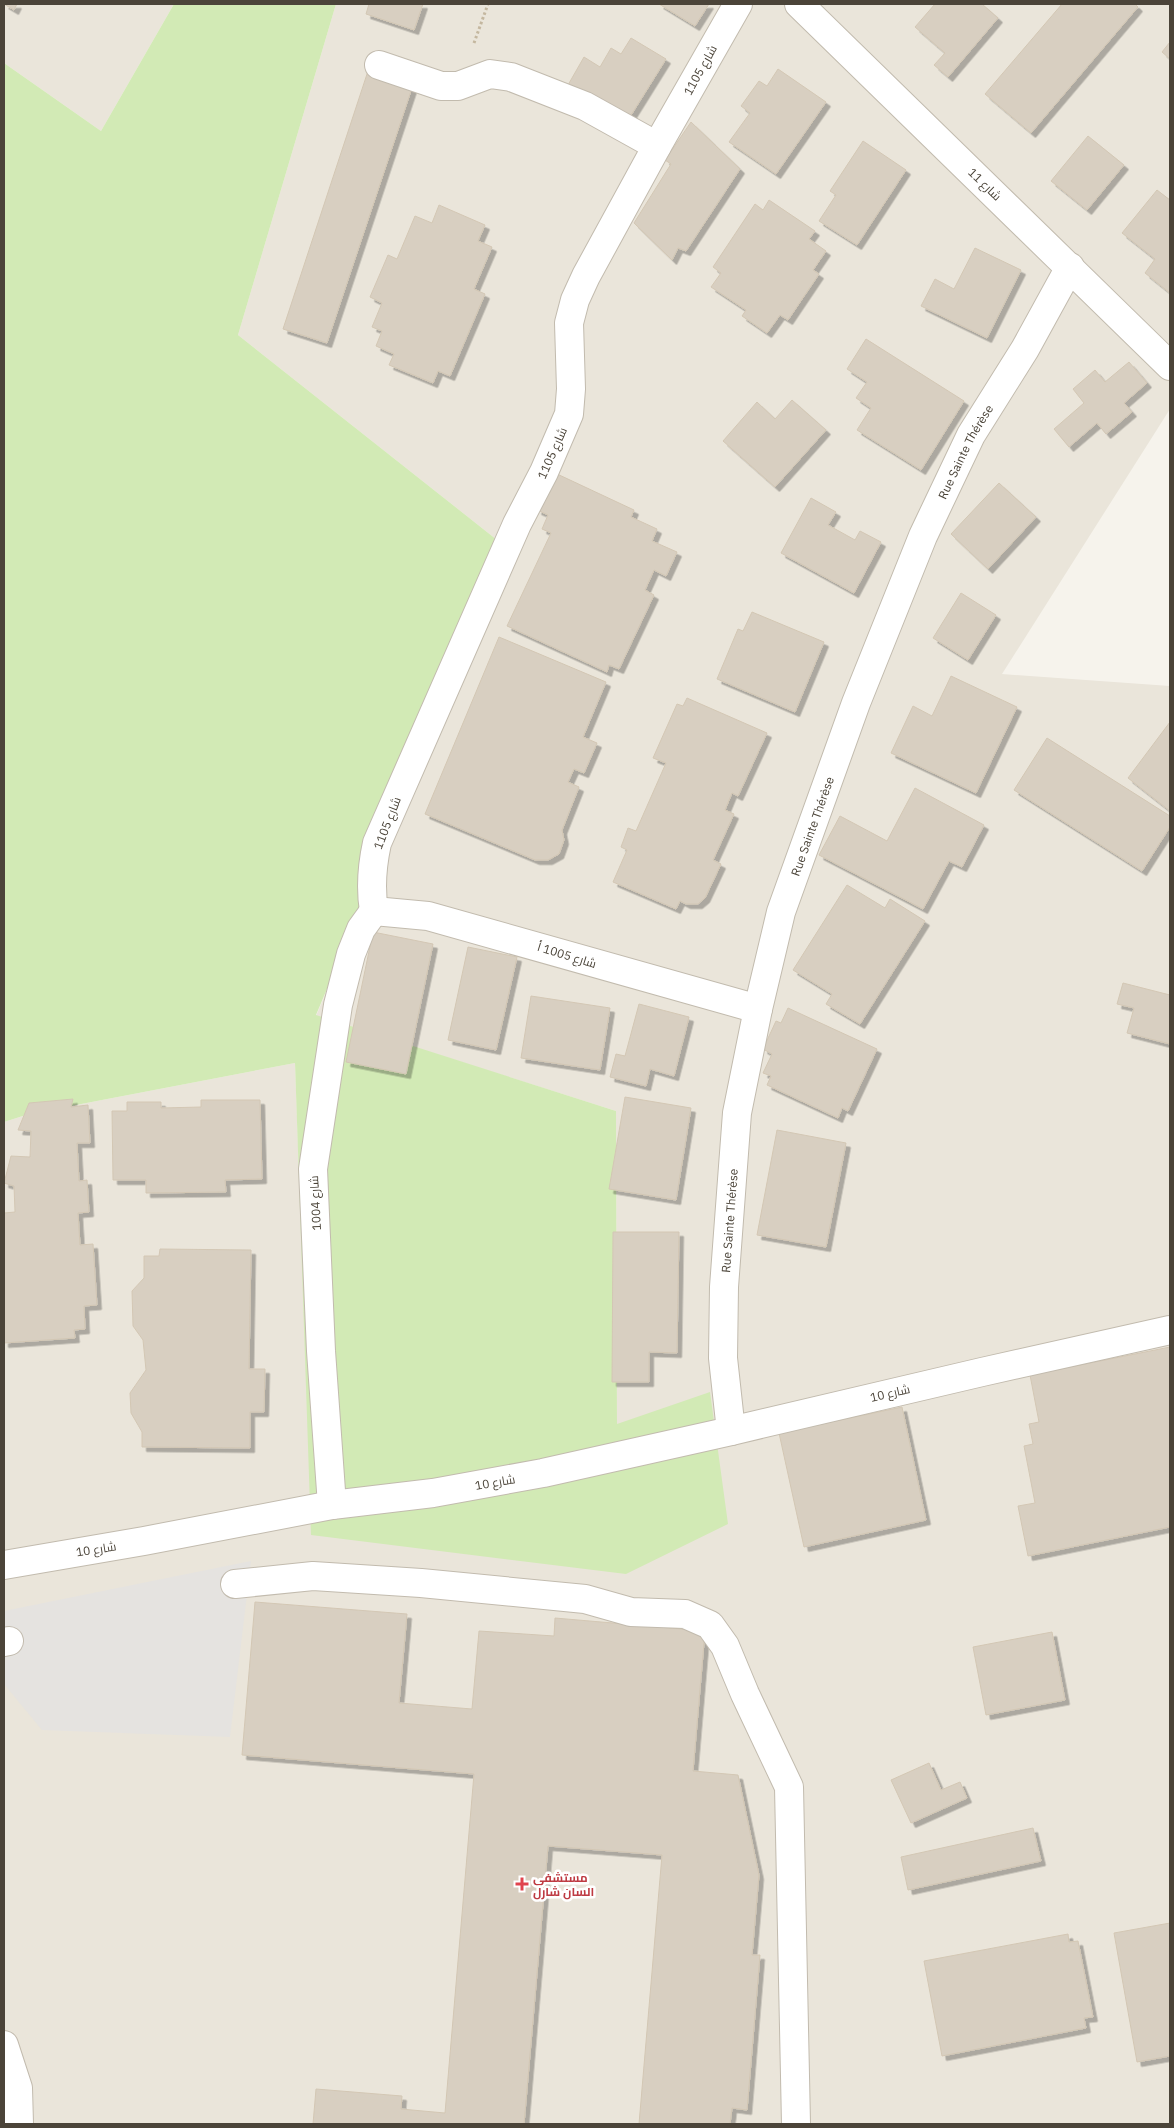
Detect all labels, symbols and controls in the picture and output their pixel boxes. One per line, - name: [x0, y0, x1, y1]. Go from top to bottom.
- street label: شارع 1105: [680, 42, 721, 98]
- street label: شارع 11: [965, 165, 1005, 204]
- street label: Rue Sainte Thérèse: [934, 401, 996, 501]
- street label: شارع 1105: [534, 425, 571, 482]
- street label: Rue Sainte Thérèse: [787, 774, 837, 878]
- street label: شارع 1105: [370, 795, 405, 852]
- street label: شارع 1005 أ: [535, 939, 598, 972]
- street label: Rue Sainte Thérèse: [718, 1168, 740, 1273]
- street label: شارع 1004: [306, 1175, 325, 1231]
- street label: شارع 10: [869, 1381, 912, 1406]
- street label: شارع 10: [474, 1471, 516, 1494]
- street label: شارع 10: [75, 1538, 117, 1561]
- place label: مستشفى السان شارل: [533, 1870, 594, 1900]
- marker: مستشفى السان شارل: [515, 1877, 529, 1891]

